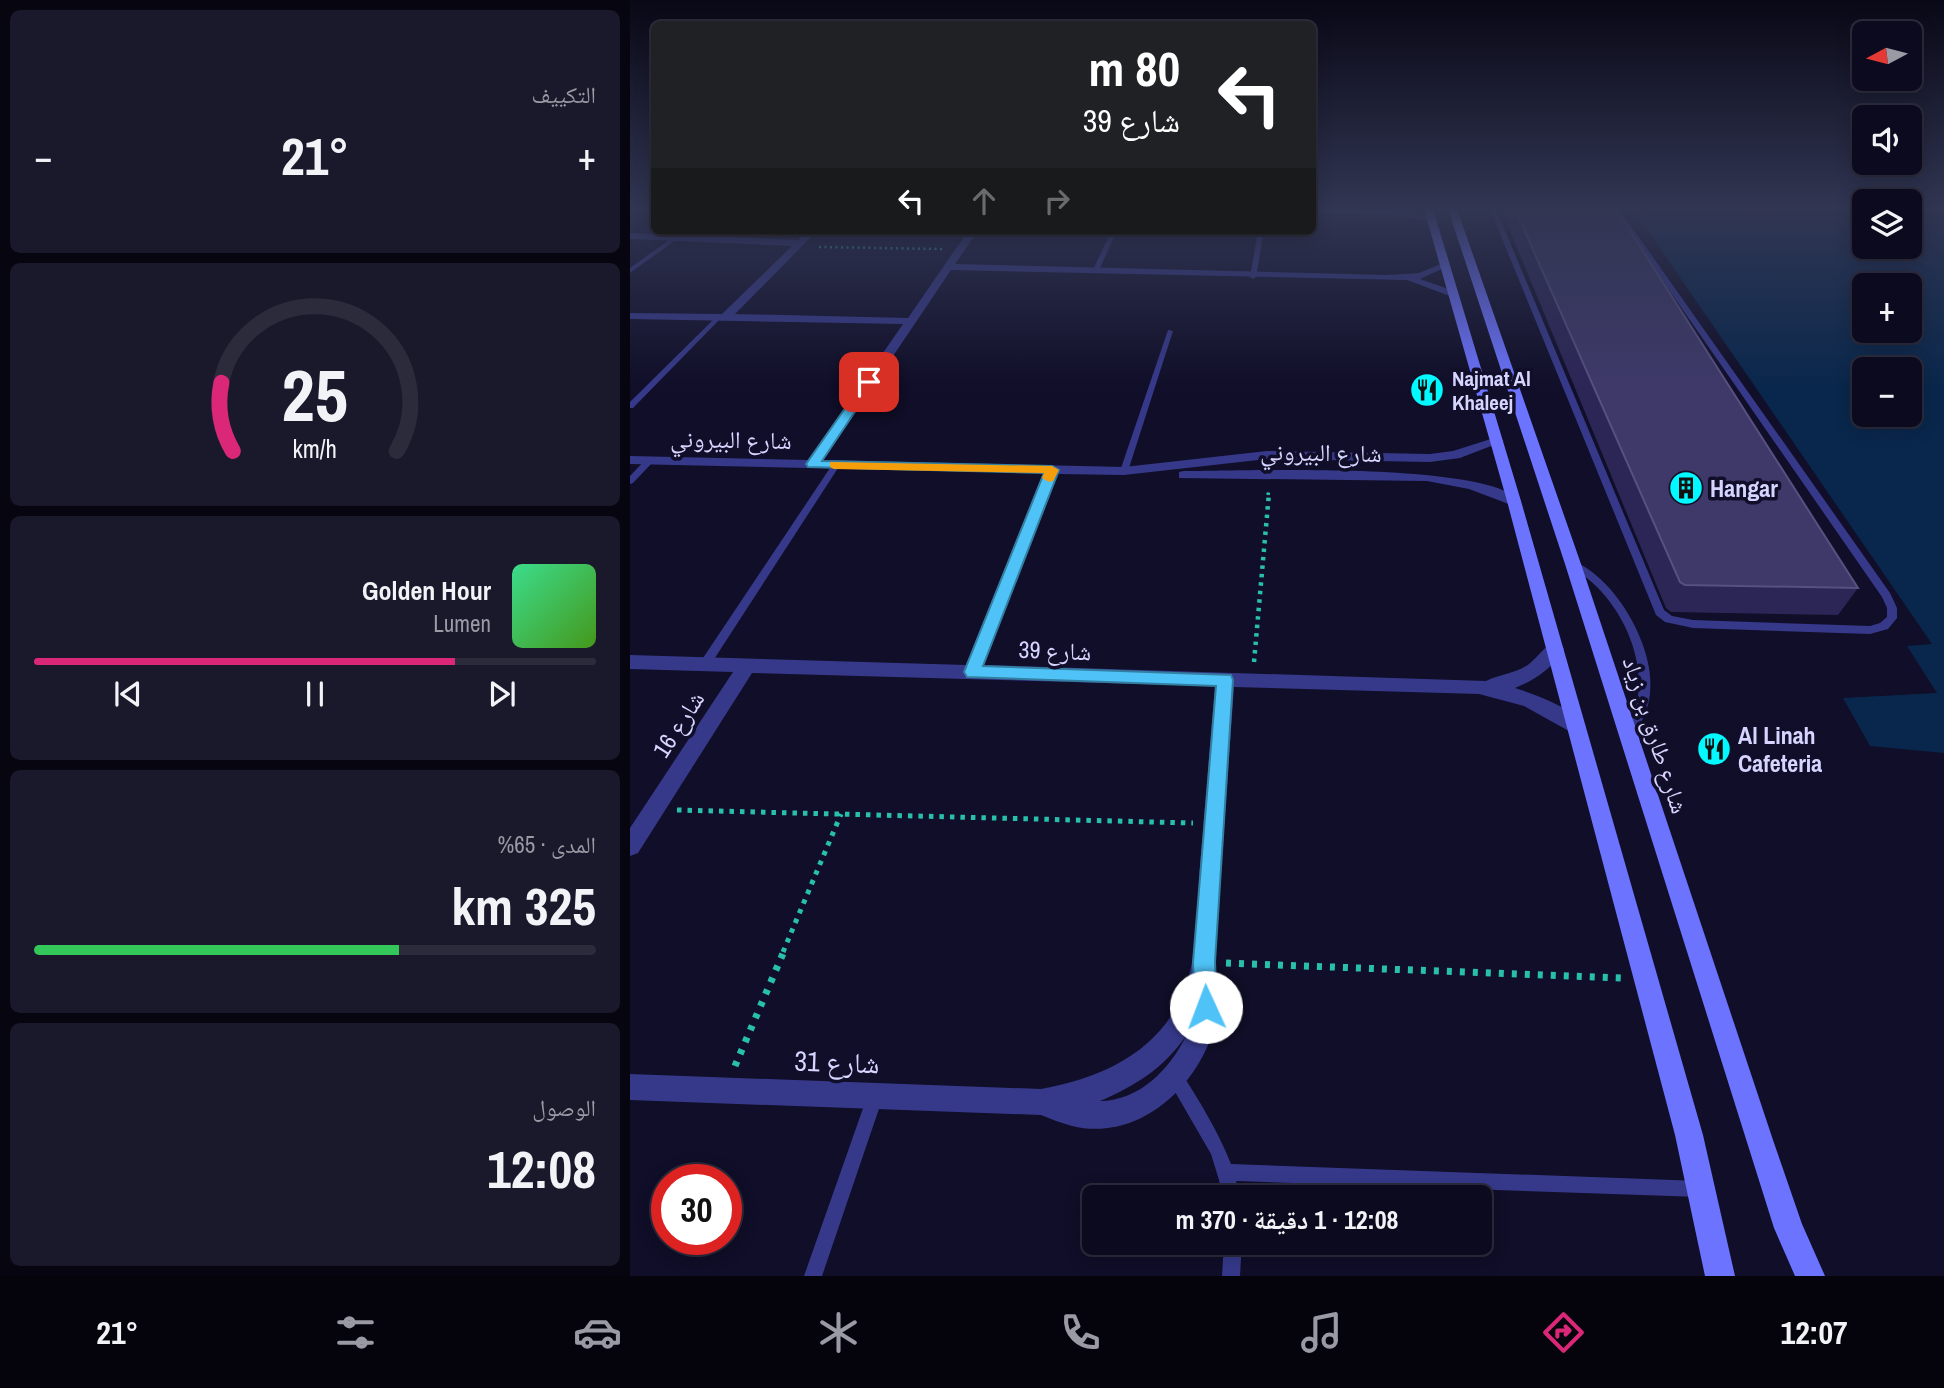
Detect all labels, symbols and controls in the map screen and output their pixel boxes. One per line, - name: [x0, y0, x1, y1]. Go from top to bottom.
- north arrow: [1852, 21, 1922, 91]
- map controls: [1852, 21, 1922, 427]
- text: 80 m: [1088, 35, 1180, 101]
- icon: left: [1204, 49, 1295, 140]
- text: التكييف: [531, 79, 596, 110]
- text: شارع 39: [1083, 99, 1180, 142]
- button: sound: [1852, 105, 1922, 175]
- text: 21°: [281, 121, 349, 191]
- text: −: [34, 131, 52, 182]
- text: +: [578, 131, 596, 182]
- icon: left: [892, 182, 930, 220]
- icon: ahead: [965, 182, 1003, 220]
- icon: right: [1038, 182, 1076, 220]
- button: layers: [1852, 189, 1922, 259]
- button: +: [1852, 273, 1922, 343]
- text: 25: [282, 346, 348, 444]
- pin: [839, 352, 899, 412]
- button: −: [1852, 357, 1922, 427]
- icon: arrive: [850, 363, 888, 401]
- place label: Najmat Al Khaleej: [1452, 364, 1531, 417]
- restaurant icon: Najmat Al Khaleej: [1408, 371, 1446, 409]
- street label: شارع البيروني: [670, 422, 792, 460]
- text: km/h: [293, 432, 337, 466]
- street label: شارع البيروني: [1260, 435, 1382, 473]
- building icon: Hangar: [1667, 469, 1705, 507]
- place label: Hangar: [1710, 472, 1778, 504]
- text: Golden Hour: [362, 573, 491, 608]
- text: Lumen: [433, 608, 491, 639]
- street label: شارع 39: [1018, 633, 1092, 667]
- street label: شارع طارق بن زياد: [1616, 653, 1696, 817]
- icon: previous: [109, 675, 147, 713]
- icon: pause: [296, 675, 334, 713]
- icon: next: [483, 675, 521, 713]
- street label: شارع 16: [645, 685, 711, 763]
- place label: Al Linah Cafeteria: [1738, 719, 1822, 779]
- restaurant icon: Al Linah Cafeteria: [1695, 730, 1733, 768]
- text: المدى · 65%: [498, 829, 596, 860]
- text: 325 km: [451, 871, 596, 941]
- position arrow: [1169, 970, 1243, 1044]
- street label: شارع 31: [794, 1042, 880, 1082]
- text: الوصول: [532, 1092, 596, 1123]
- text: 12:08: [487, 1134, 596, 1204]
- speed limit sign: 30: [651, 1164, 742, 1255]
- text: 12:08 · 1 دقيقة · 370 m: [1176, 1202, 1398, 1237]
- icon: filters: [331, 1308, 380, 1357]
- icon: car: [573, 1308, 622, 1357]
- icon: climate: [814, 1308, 863, 1357]
- icon: phone: [1056, 1308, 1105, 1357]
- icon: music: [1297, 1308, 1346, 1357]
- icon: directions: [1539, 1308, 1588, 1357]
- text: 21°: [96, 1311, 138, 1354]
- text: 12:07: [1781, 1311, 1848, 1354]

